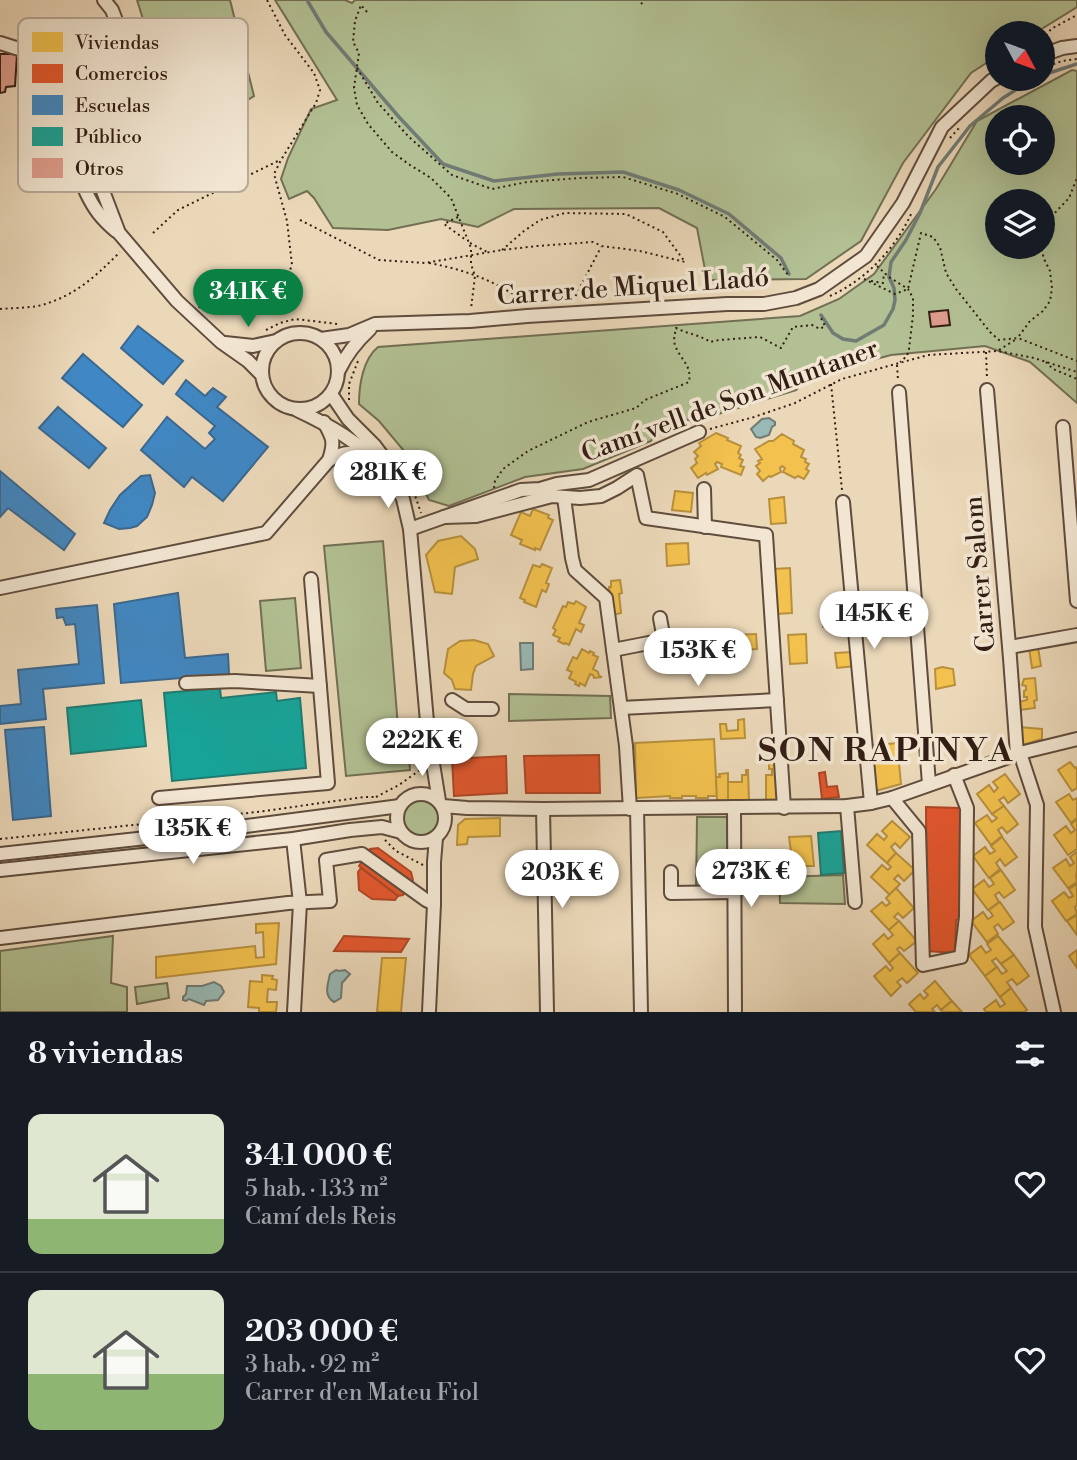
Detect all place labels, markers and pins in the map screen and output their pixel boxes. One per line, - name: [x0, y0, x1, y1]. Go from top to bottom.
- pin: 341K €: [191, 270, 305, 329]
- pin: 281K €: [331, 450, 445, 510]
- pin: 145K €: [817, 592, 931, 651]
- pin: 153K €: [641, 628, 755, 688]
- pin: 222K €: [365, 718, 479, 778]
- pin: 135K €: [136, 806, 250, 866]
- pin: 203K €: [505, 850, 619, 910]
- pin: 273K €: [694, 850, 808, 909]

